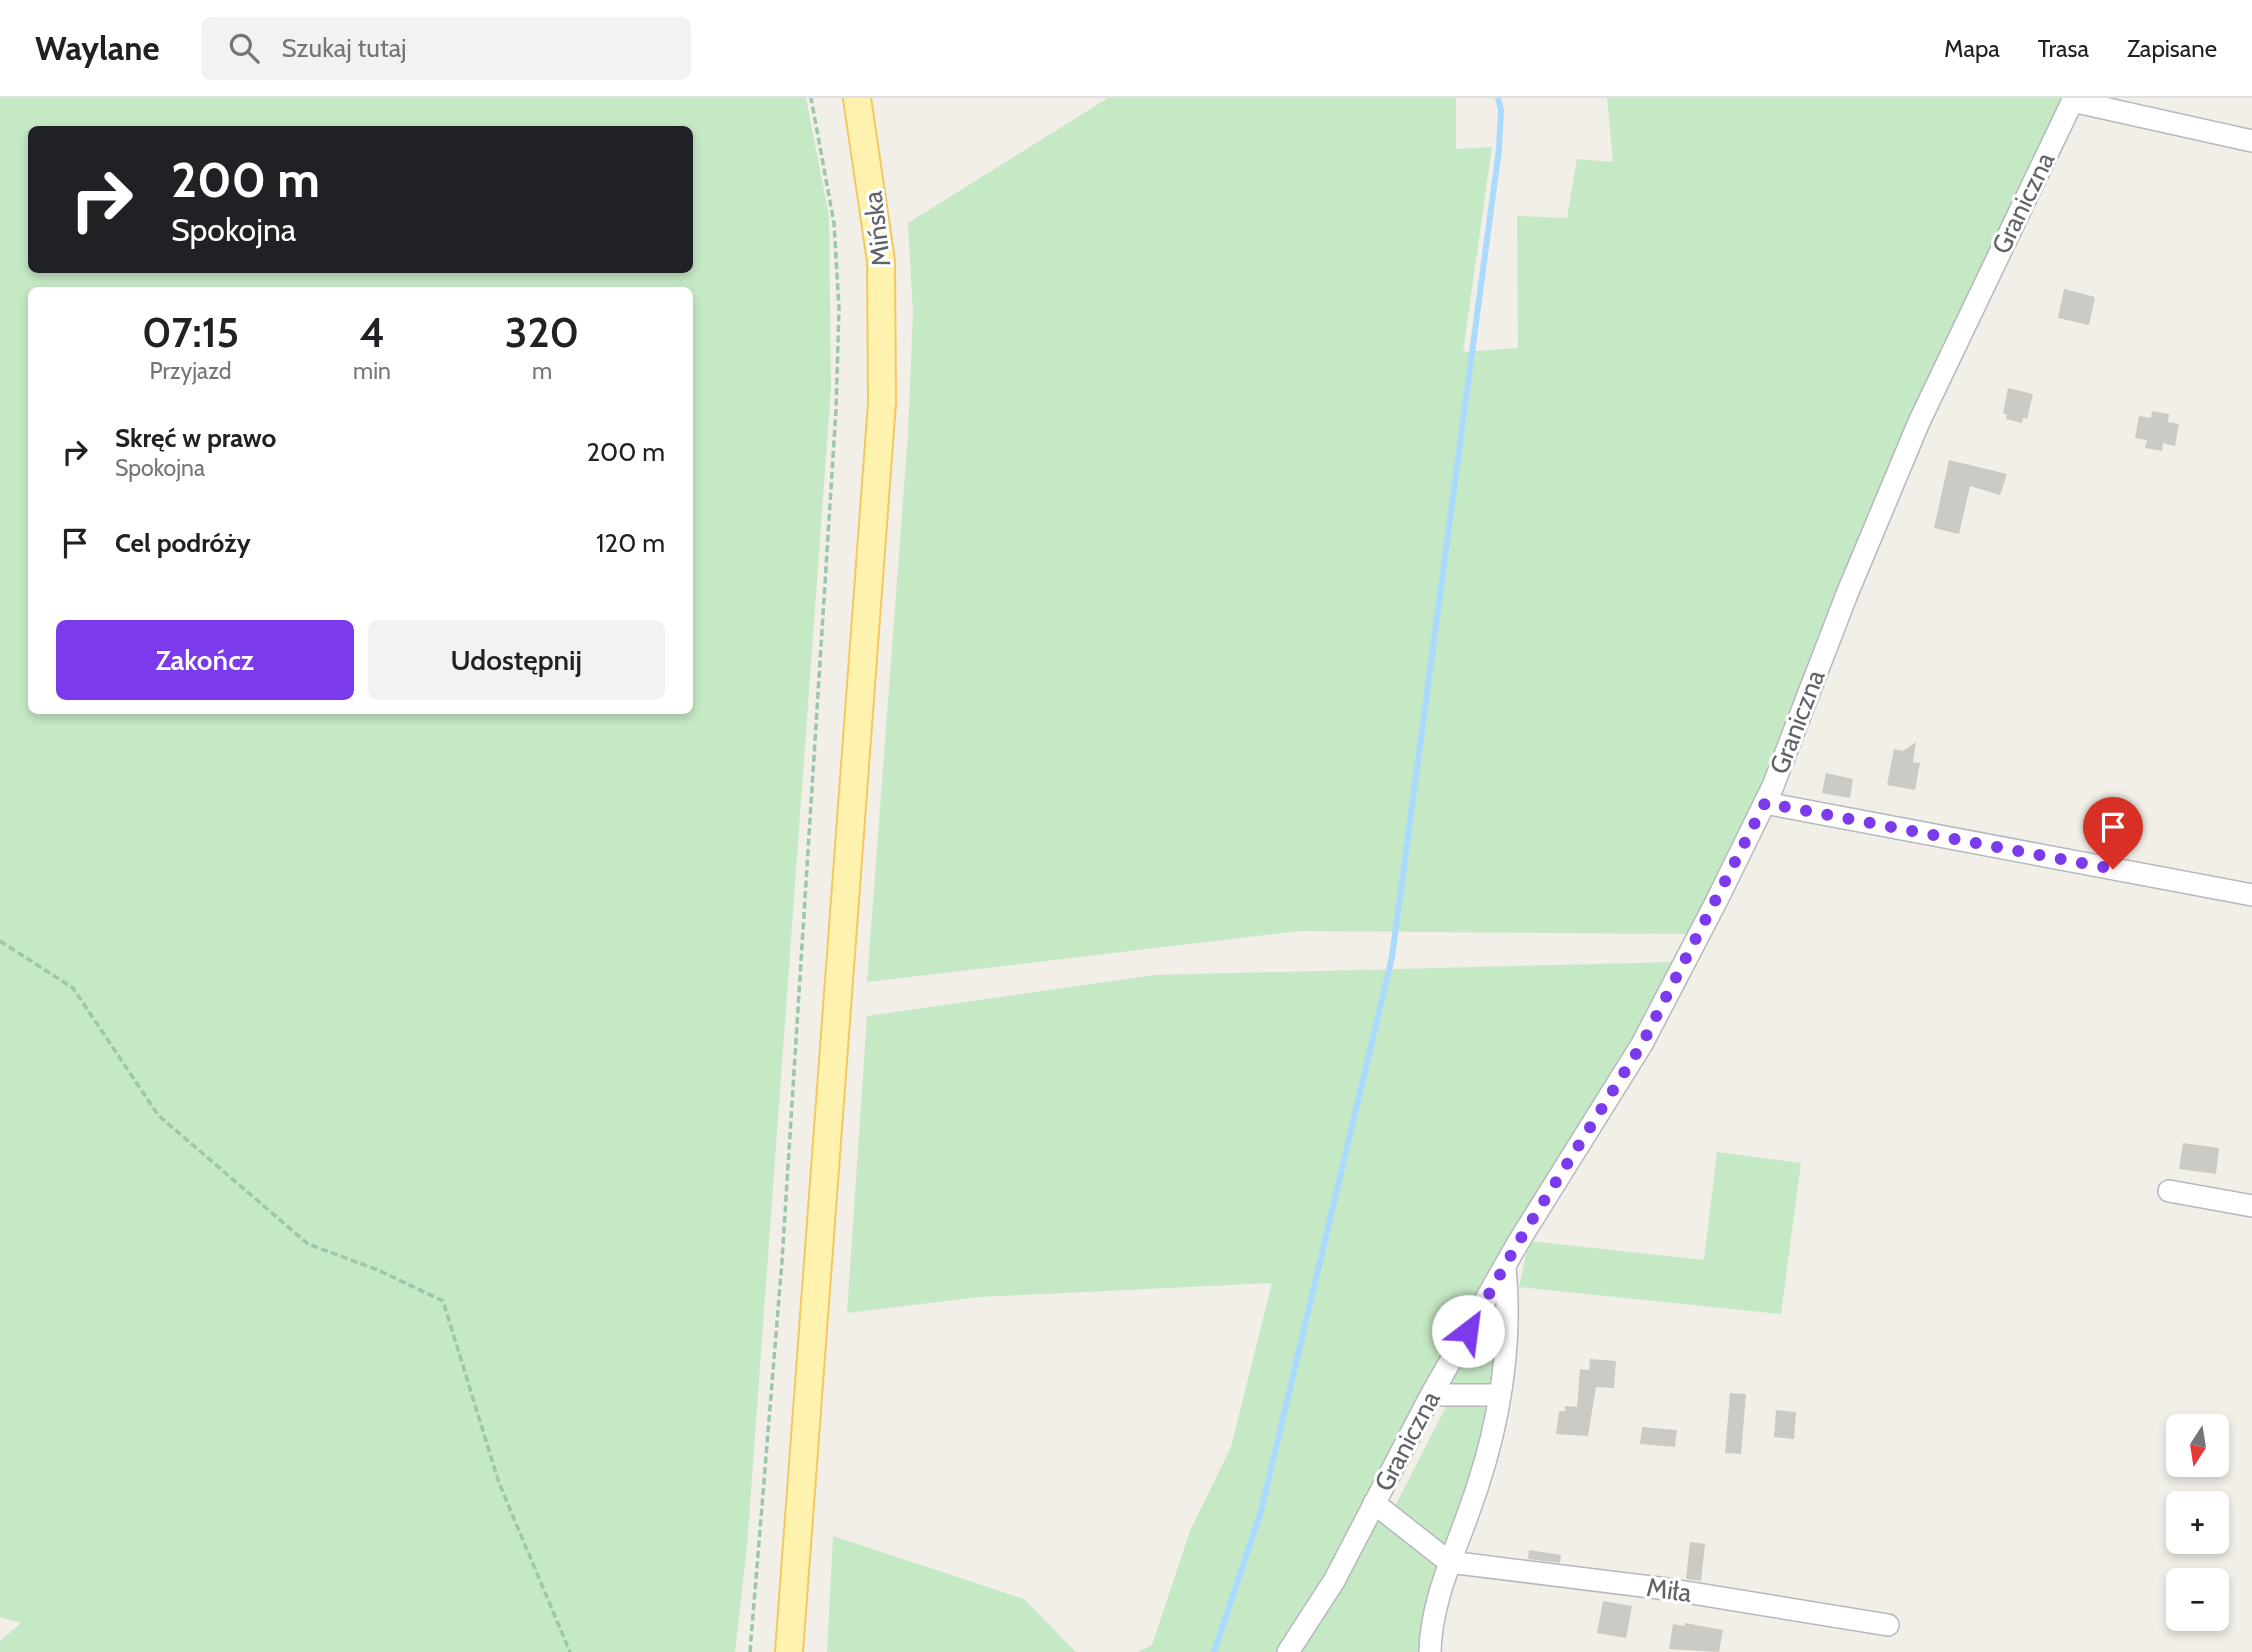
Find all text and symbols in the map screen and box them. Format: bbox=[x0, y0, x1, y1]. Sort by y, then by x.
search box bbox=[201, 17, 691, 80]
text: Waylane bbox=[35, 28, 159, 68]
icon: search bbox=[225, 29, 263, 67]
text: Szukaj tutaj bbox=[281, 32, 407, 64]
text: Mapa bbox=[1944, 34, 2000, 63]
text: Trasa bbox=[2038, 34, 2089, 63]
text: Zapisane bbox=[2127, 34, 2217, 63]
street label: Graniczna bbox=[1985, 147, 2061, 259]
text: 200 m bbox=[171, 150, 320, 209]
icon: right bbox=[56, 154, 147, 245]
street label: Mińska bbox=[856, 189, 897, 269]
text: Spokojna bbox=[171, 210, 296, 249]
text: 07:15 bbox=[142, 306, 239, 358]
text: 4 bbox=[359, 306, 385, 358]
text: 320 bbox=[505, 306, 579, 358]
text: Przyjazd bbox=[150, 357, 231, 385]
text: min bbox=[353, 357, 391, 385]
text: m bbox=[532, 357, 552, 385]
text: Skręć w prawo bbox=[115, 422, 276, 454]
icon: right bbox=[56, 433, 94, 471]
text: 200 m bbox=[586, 436, 665, 468]
text: Spokojna bbox=[115, 454, 205, 482]
icon: arrive bbox=[56, 524, 94, 562]
text: Cel podróży bbox=[115, 527, 251, 559]
text: 120 m bbox=[596, 527, 665, 559]
button: Zakończ bbox=[56, 620, 354, 700]
button: Udostępnij bbox=[368, 620, 665, 700]
street label: Graniczna bbox=[1763, 665, 1832, 779]
pin bbox=[2083, 797, 2143, 869]
icon: arrive bbox=[2094, 808, 2132, 846]
position arrow bbox=[1431, 1294, 1505, 1368]
street label: Graniczna bbox=[1367, 1385, 1447, 1497]
north arrow bbox=[2166, 1414, 2230, 1477]
map controls bbox=[2166, 1414, 2229, 1631]
button: + bbox=[2166, 1491, 2229, 1554]
button: − bbox=[2166, 1568, 2229, 1631]
street label: Miła bbox=[1644, 1571, 1694, 1609]

